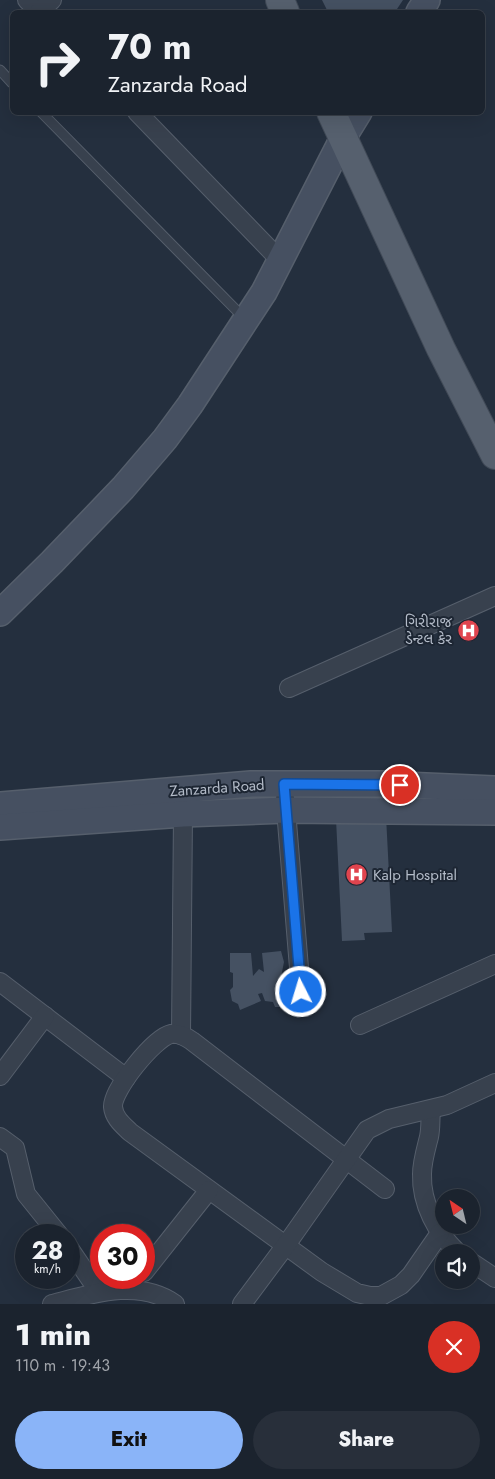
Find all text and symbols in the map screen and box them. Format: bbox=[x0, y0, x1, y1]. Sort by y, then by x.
text: 70 m bbox=[108, 22, 191, 72]
icon: right bbox=[25, 30, 90, 95]
text: Zanzarda Road bbox=[108, 68, 248, 100]
place label: ગિરીરાજ ડેન્ટલ કેર bbox=[405, 611, 453, 650]
hospital icon: ગિરીરાજ ડેન્ટલ કેર bbox=[456, 619, 480, 643]
pin bbox=[379, 764, 421, 806]
icon: arrive bbox=[386, 771, 414, 799]
street label: Zanzarda Road bbox=[169, 774, 265, 802]
hospital icon: Kalp Hospital bbox=[345, 863, 369, 887]
place label: Kalp Hospital bbox=[373, 864, 457, 886]
position arrow bbox=[274, 965, 326, 1017]
north arrow bbox=[435, 1189, 480, 1234]
map controls bbox=[435, 1189, 480, 1289]
speed limit sign: 30 bbox=[90, 1224, 155, 1289]
text: 28 bbox=[31, 1232, 64, 1268]
button: sound bbox=[435, 1244, 480, 1289]
text: km/h bbox=[34, 1260, 61, 1278]
text: 1 min bbox=[15, 1313, 91, 1356]
button: close bbox=[428, 1321, 480, 1373]
text: 110 m · 19:43 bbox=[15, 1354, 110, 1377]
button: Exit bbox=[15, 1411, 243, 1469]
button: Share bbox=[253, 1411, 480, 1469]

